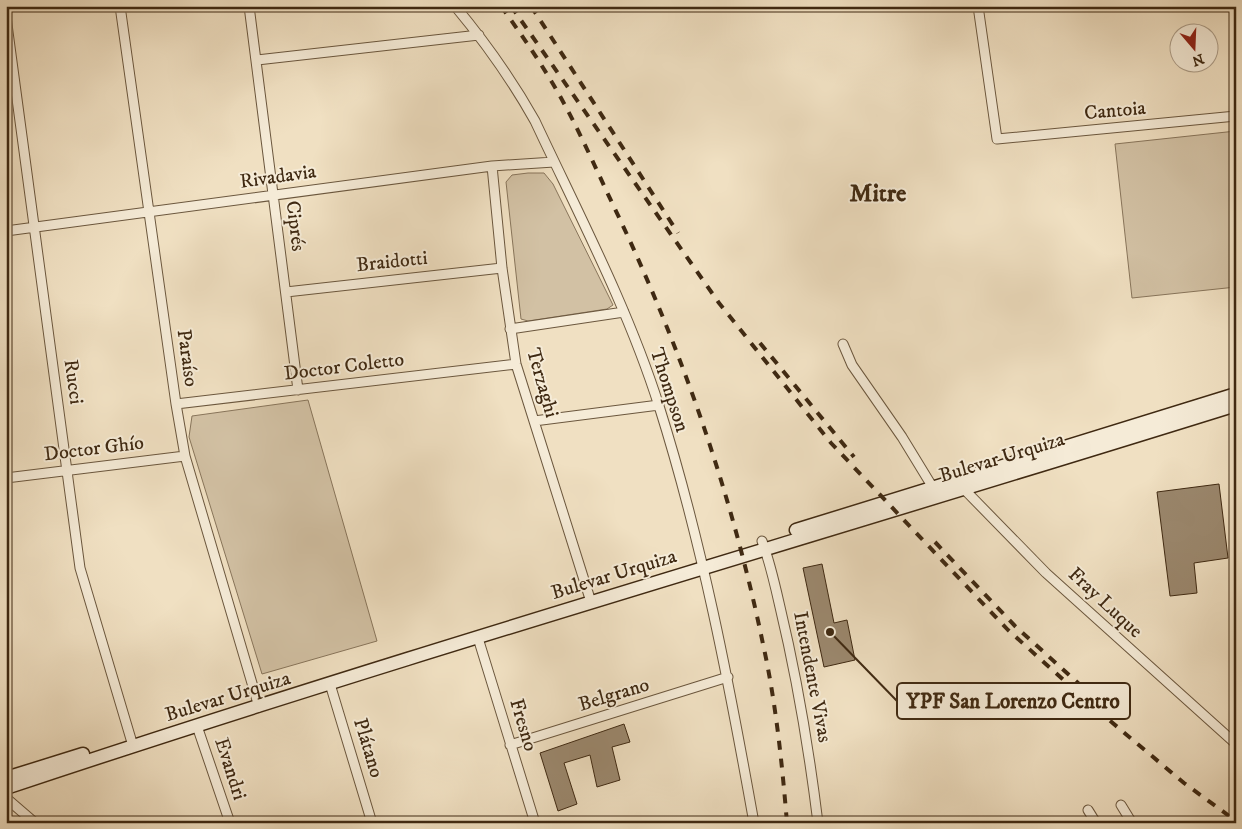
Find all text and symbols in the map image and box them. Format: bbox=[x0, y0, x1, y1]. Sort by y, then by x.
north arrow bbox=[1170, 22, 1220, 72]
text: N bbox=[1189, 49, 1206, 70]
street label: Cantoia bbox=[1083, 96, 1147, 126]
street label: Rivadavia bbox=[238, 159, 318, 195]
district label: Mitre bbox=[850, 178, 907, 209]
street label: Ciprés bbox=[280, 199, 311, 253]
street label: Braidotti bbox=[355, 246, 429, 278]
street label: Paraíso bbox=[171, 328, 203, 388]
street label: Terzaghi bbox=[520, 345, 564, 421]
street label: Thompson bbox=[644, 345, 695, 436]
street label: Doctor Coletto bbox=[283, 347, 405, 387]
street label: Rucci bbox=[57, 358, 89, 406]
street label: Bulevar Urquiza bbox=[936, 427, 1068, 489]
street label: Doctor Ghío bbox=[43, 430, 145, 468]
street label: Bulevar Urquiza bbox=[548, 544, 680, 606]
street label: Fray Luque bbox=[1063, 562, 1147, 644]
street label: Intendente Vivas bbox=[787, 609, 837, 745]
street label: Bulevar Urquiza bbox=[162, 666, 294, 728]
street label: Belgrano bbox=[576, 672, 652, 718]
callout: YPF San Lorenzo Centro bbox=[897, 683, 1130, 719]
text: YPF San Lorenzo Centro bbox=[905, 689, 1120, 715]
street label: Fresno bbox=[503, 696, 543, 754]
street label: Plátano bbox=[347, 715, 389, 781]
street label: Evandri bbox=[208, 735, 252, 803]

